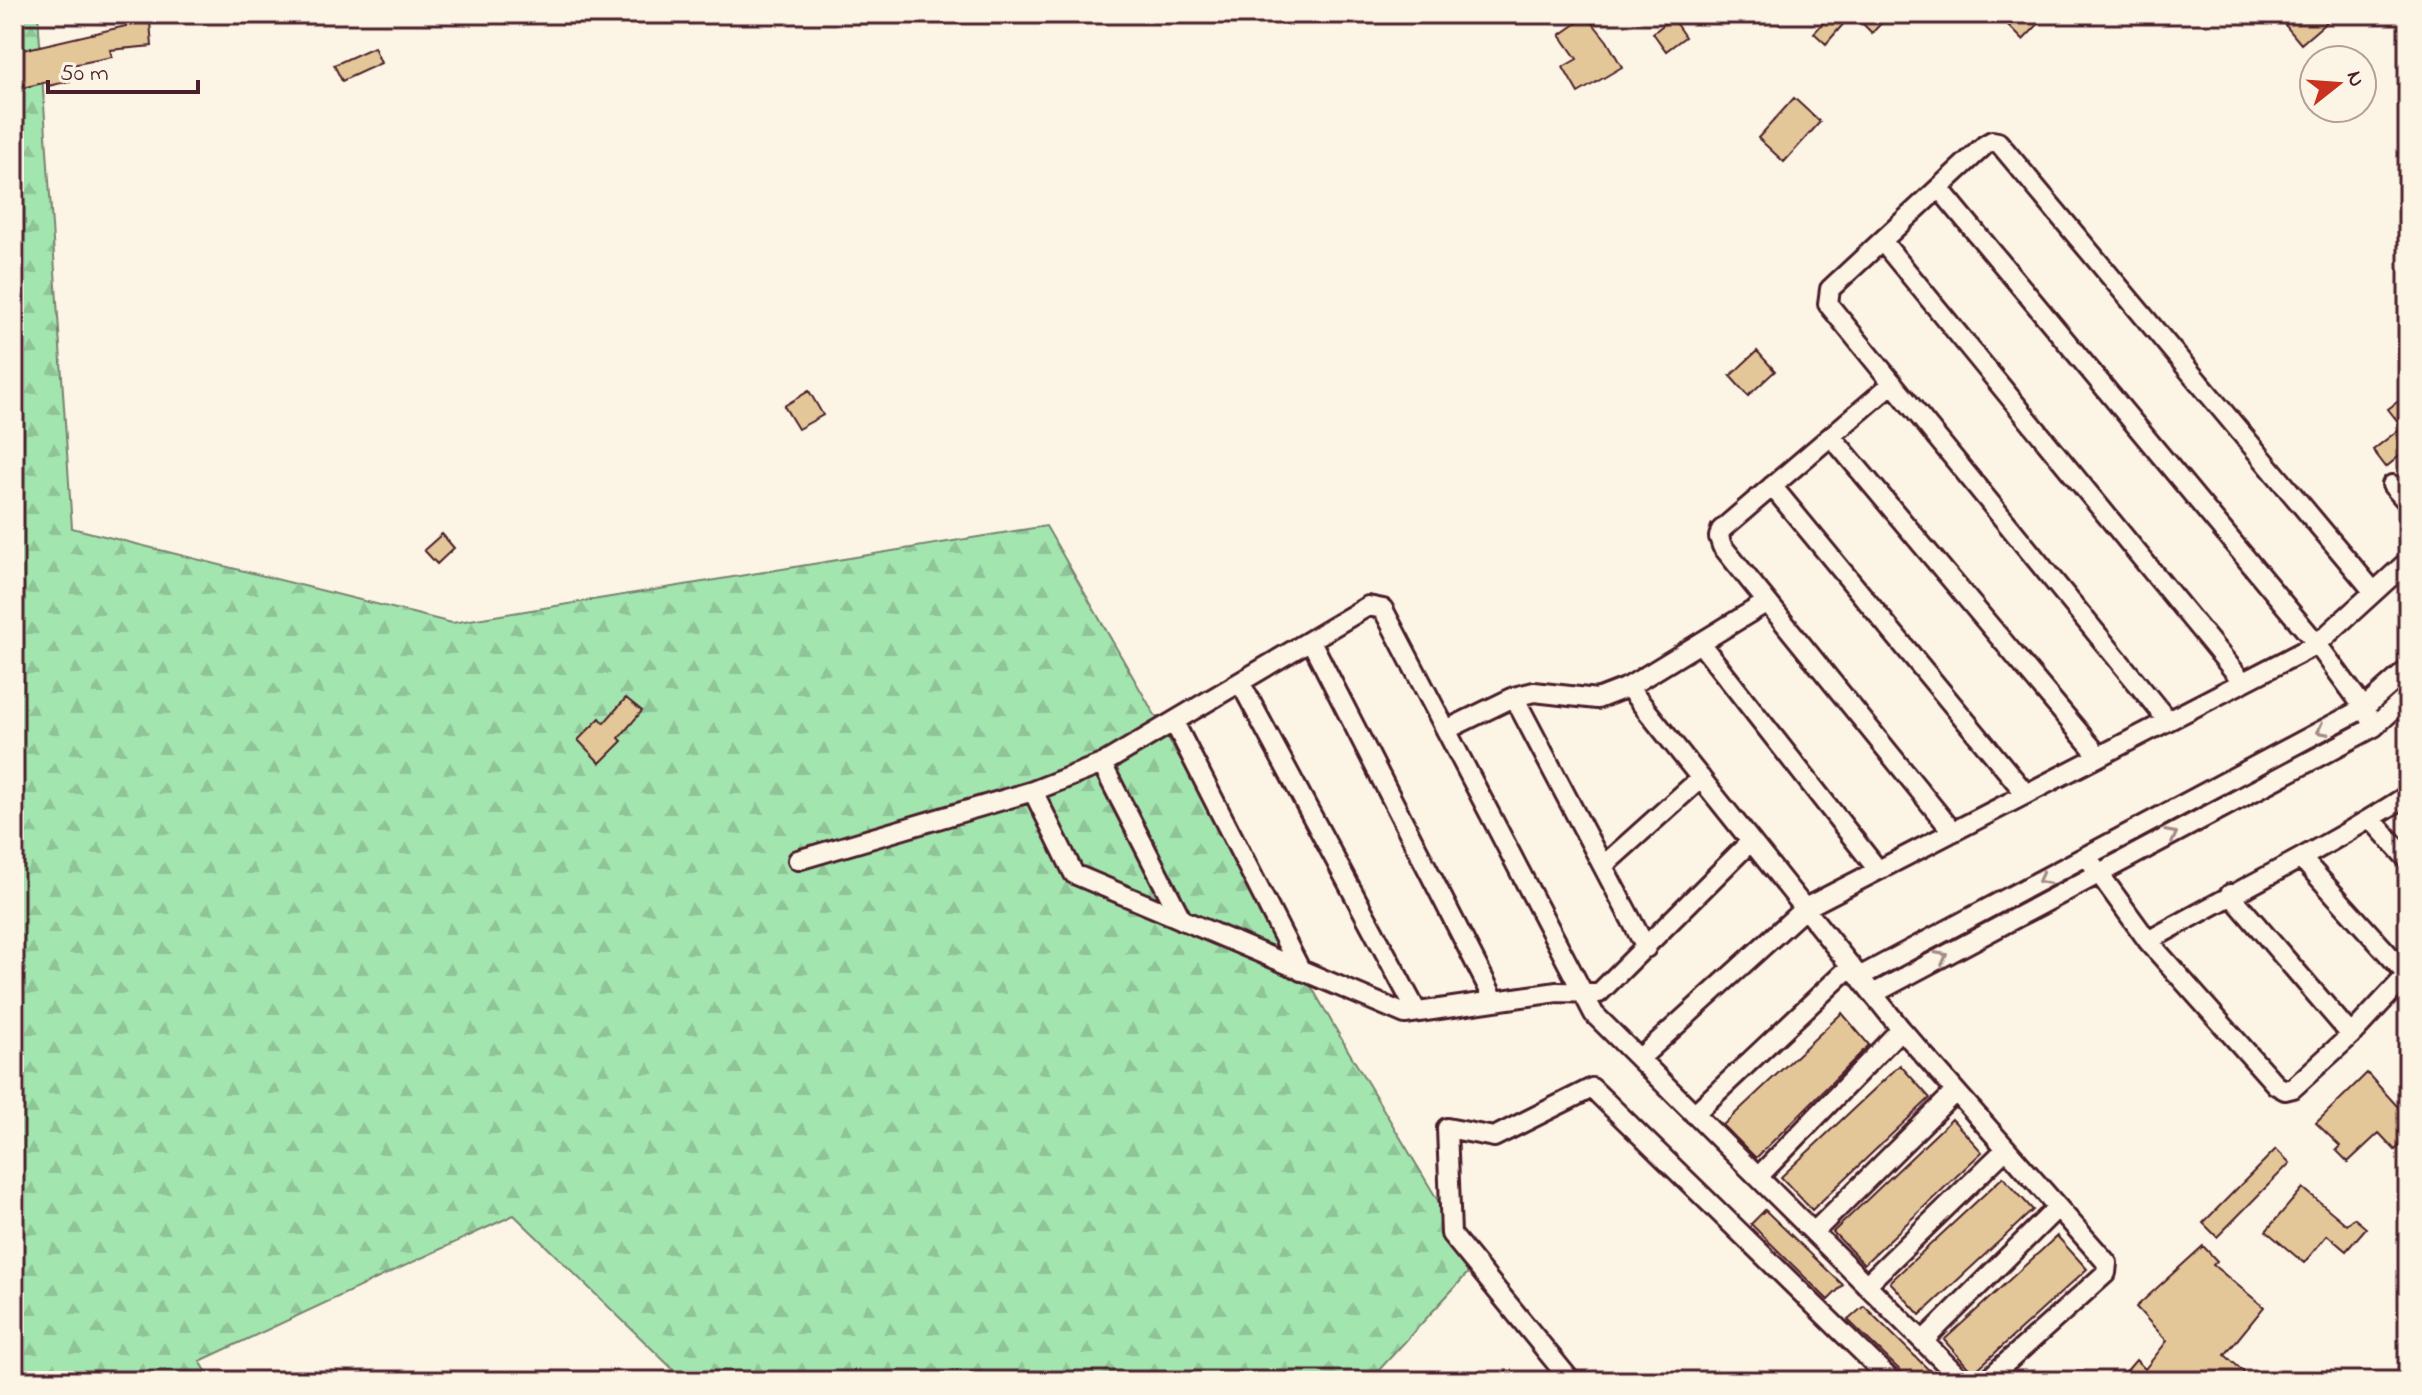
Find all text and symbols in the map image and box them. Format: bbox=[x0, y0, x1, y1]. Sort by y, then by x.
scale bar bbox=[48, 44, 198, 94]
north arrow bbox=[2298, 44, 2378, 124]
text: 50 m bbox=[60, 57, 109, 92]
text: N bbox=[2337, 67, 2372, 91]
one-way arrow bbox=[2316, 721, 2331, 736]
one-way arrow bbox=[2163, 829, 2177, 845]
one-way arrow bbox=[2037, 869, 2052, 884]
one-way arrow bbox=[1934, 952, 1948, 967]

